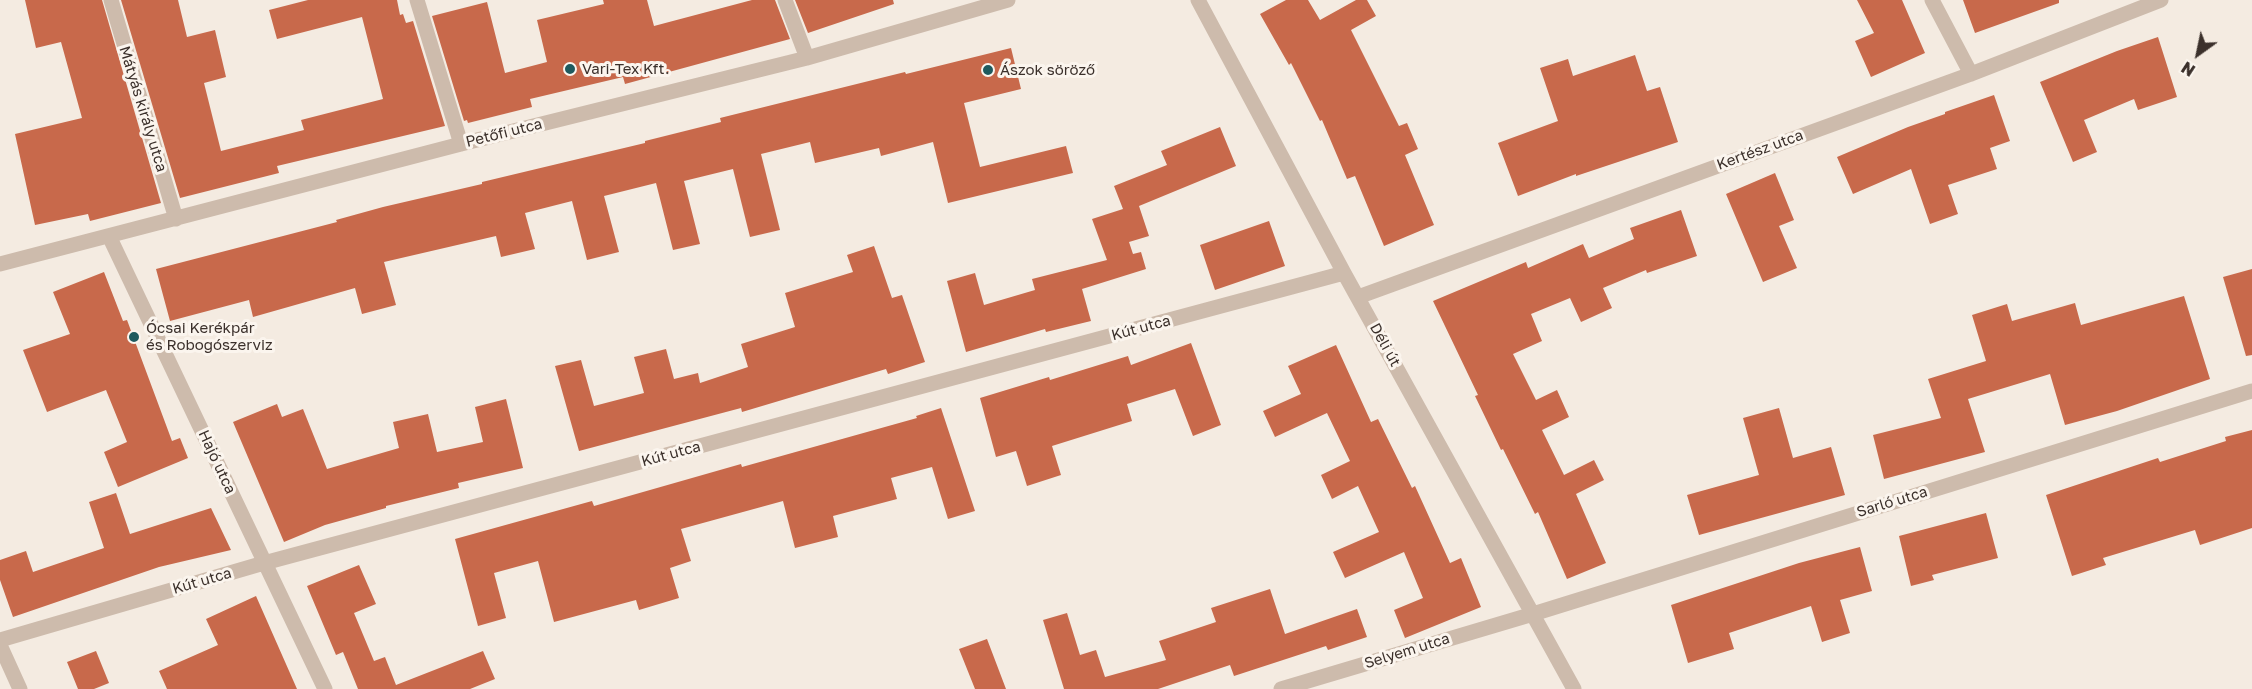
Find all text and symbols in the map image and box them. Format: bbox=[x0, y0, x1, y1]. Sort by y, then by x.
north arrow bbox=[2168, 24, 2228, 84]
street label: Mátyás király utca bbox=[115, 44, 171, 174]
text: N bbox=[2178, 57, 2199, 81]
place label: Vari-Tex Kft. bbox=[582, 60, 669, 78]
place label: Ászok söröző bbox=[1000, 61, 1095, 79]
marker: Vari-Tex Kft. bbox=[563, 62, 577, 76]
marker: Ászok söröző bbox=[981, 63, 995, 77]
street label: Petőfi utca bbox=[464, 115, 544, 151]
street label: Kertész utca bbox=[1714, 126, 1806, 174]
street label: Kút utca bbox=[1109, 311, 1173, 345]
place label: Ócsai Kerékpár és Robogószerviz bbox=[146, 319, 273, 354]
street label: Déli út bbox=[1366, 320, 1404, 370]
marker: Ócsai Kerékpár és Robogószerviz bbox=[127, 330, 141, 344]
street label: Hajó utca bbox=[194, 427, 240, 497]
street label: Kút utca bbox=[639, 437, 703, 471]
street label: Sarló utca bbox=[1854, 483, 1930, 521]
street label: Kút utca bbox=[170, 564, 234, 598]
street label: Selyem utca bbox=[1362, 629, 1452, 673]

